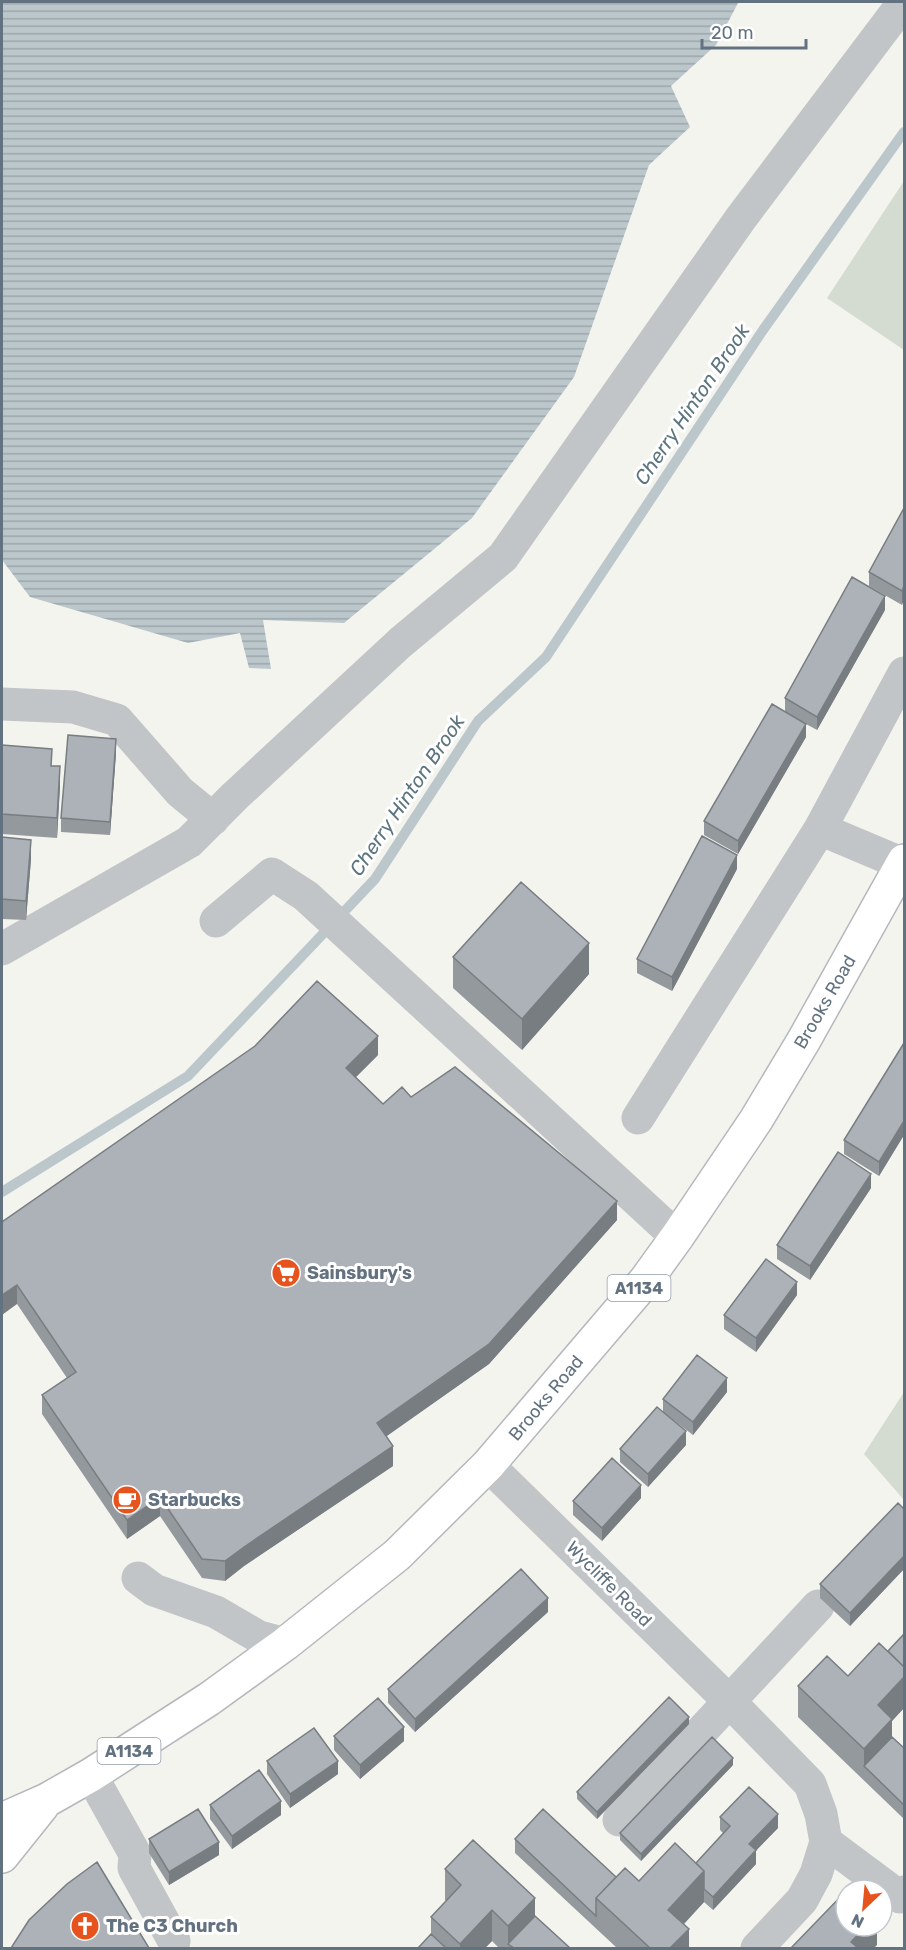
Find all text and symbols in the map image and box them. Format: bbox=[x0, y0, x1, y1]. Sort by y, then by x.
scale bar bbox=[702, 12, 806, 50]
text: 20 m bbox=[711, 22, 753, 44]
water label: Cherry Hinton Brook bbox=[629, 318, 755, 489]
water label: Cherry Hinton Brook bbox=[344, 709, 470, 880]
street label: Brooks Road bbox=[789, 951, 861, 1053]
supermarket icon: Sainsbury's bbox=[270, 1257, 302, 1289]
place label: Sainsbury's bbox=[307, 1262, 412, 1284]
road number: A1134 bbox=[608, 1275, 670, 1301]
street label: Brooks Road bbox=[504, 1351, 588, 1445]
cafe icon: Starbucks bbox=[111, 1484, 143, 1516]
place label: Starbucks bbox=[148, 1489, 241, 1511]
street label: Wycliffe Road bbox=[562, 1537, 656, 1631]
road number: A1134 bbox=[98, 1738, 160, 1764]
north arrow bbox=[834, 1878, 894, 1938]
church icon: The C3 Church bbox=[69, 1910, 101, 1942]
text: N bbox=[848, 1910, 867, 1932]
place label: The C3 Church bbox=[106, 1915, 238, 1937]

